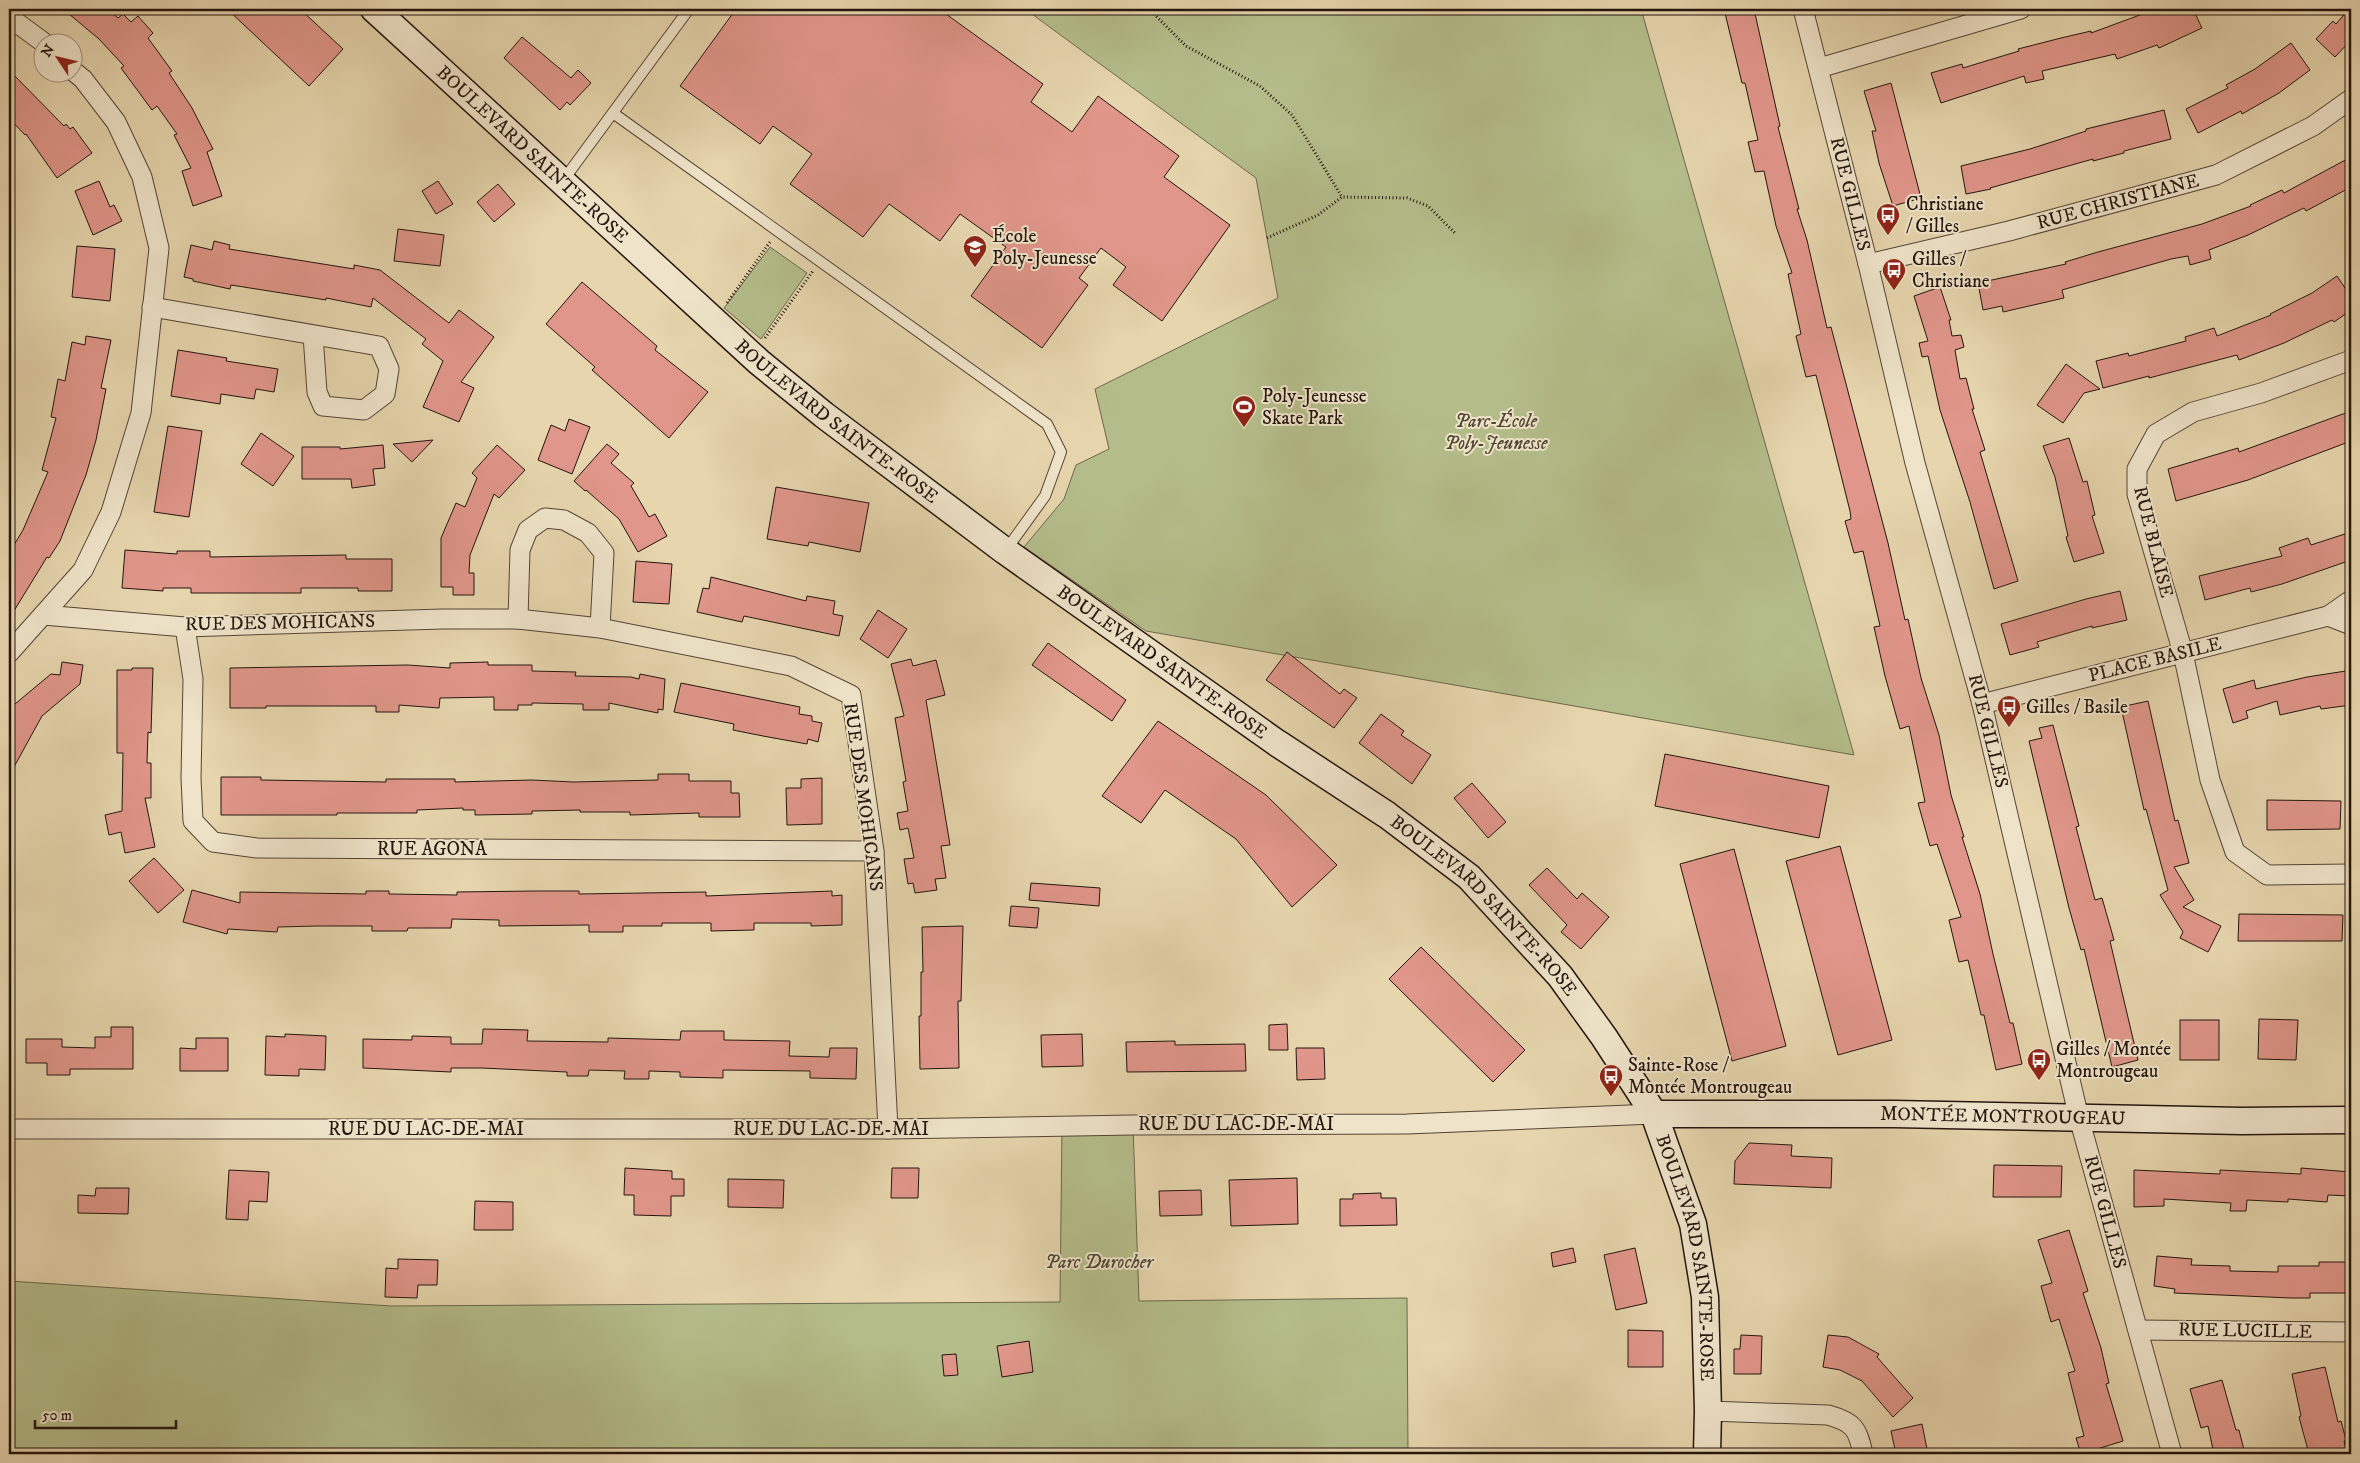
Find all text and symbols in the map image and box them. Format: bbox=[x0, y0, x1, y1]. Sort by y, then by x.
north arrow bbox=[32, 32, 82, 82]
text: N bbox=[37, 41, 59, 61]
street label: BOULEVARD SAINTE-ROSE bbox=[432, 61, 633, 248]
street label: RUE GILLES bbox=[1825, 135, 1875, 253]
street label: RUE CHRISTIANE bbox=[2034, 169, 2202, 235]
place label: Christiane / Gilles bbox=[1906, 193, 1984, 238]
bus stop icon: Christiane / Gilles bbox=[1875, 202, 1901, 236]
place label: École Poly-Jeunesse bbox=[992, 224, 1097, 270]
school or university icon: École Poly-Jeunesse bbox=[962, 234, 988, 268]
place label: Gilles / Christiane bbox=[1912, 248, 1990, 293]
bus stop icon: Gilles / Christiane bbox=[1881, 257, 1907, 291]
street label: BOULEVARD SAINTE-ROSE bbox=[730, 334, 943, 508]
place label: Poly-Jeunesse Skate Park bbox=[1262, 385, 1367, 430]
sports icon: Poly-Jeunesse Skate Park bbox=[1231, 394, 1257, 428]
park label: Parc-École Poly-Jeunesse bbox=[1445, 409, 1548, 455]
street label: RUE BLAISE bbox=[2128, 484, 2178, 600]
street label: BOULEVARD SAINTE-ROSE bbox=[1053, 580, 1272, 744]
street label: RUE DES MOHICANS bbox=[185, 610, 375, 636]
street label: PLACE BASILE bbox=[2086, 632, 2224, 688]
street label: RUE GILLES bbox=[1963, 672, 2013, 790]
bus stop icon: Gilles / Basile bbox=[1996, 694, 2022, 728]
place label: Gilles / Basile bbox=[2026, 696, 2128, 719]
street label: RUE DES MOHICANS bbox=[838, 701, 888, 893]
street label: BOULEVARD SAINTE-ROSE bbox=[1386, 810, 1582, 1000]
street label: RUE AGONA bbox=[377, 838, 488, 861]
place label: Gilles / Montée Montrougeau bbox=[2056, 1038, 2171, 1083]
bus stop icon: Gilles / Montée Montrougeau bbox=[2026, 1047, 2052, 1081]
place label: Sainte-Rose / Montée Montrougeau bbox=[1628, 1054, 1792, 1099]
bus stop icon: Sainte-Rose / Montée Montrougeau bbox=[1598, 1063, 1624, 1097]
street label: MONTÉE MONTROUGEAU bbox=[1880, 1102, 2126, 1130]
street label: RUE DU LAC-DE-MAI bbox=[1138, 1113, 1334, 1136]
street label: RUE DU LAC-DE-MAI bbox=[328, 1118, 524, 1141]
street label: RUE DU LAC-DE-MAI bbox=[733, 1118, 929, 1141]
street label: BOULEVARD SAINTE-ROSE bbox=[1651, 1132, 1719, 1381]
street label: RUE GILLES bbox=[2079, 1153, 2131, 1271]
park label: Parc Durocher bbox=[1045, 1251, 1155, 1274]
street label: RUE LUCILLE bbox=[2178, 1318, 2312, 1344]
scale bar bbox=[35, 1398, 176, 1430]
text: 50 m bbox=[42, 1406, 72, 1425]

